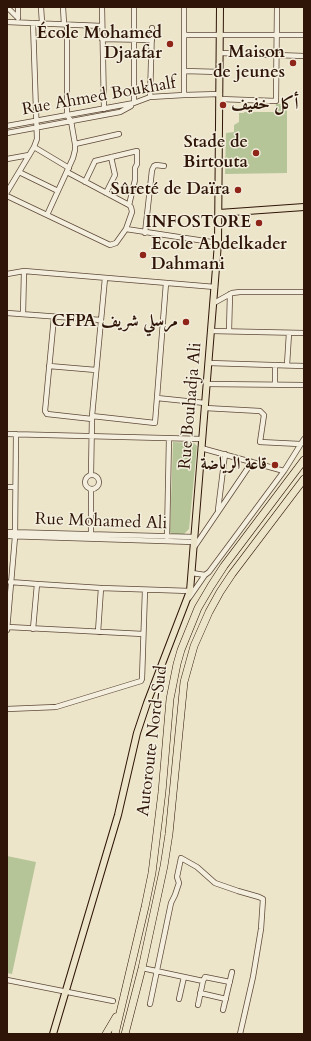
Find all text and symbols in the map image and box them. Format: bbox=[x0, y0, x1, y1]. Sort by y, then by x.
place label: École Mohamed Djaafar bbox=[37, 24, 162, 64]
marker: École Mohamed Djaafar bbox=[165, 39, 175, 49]
place label: Maison de jeunes bbox=[213, 43, 285, 83]
marker: Maison de jeunes bbox=[288, 58, 298, 68]
street label: Rue Ahmed Boukhalf bbox=[20, 73, 178, 121]
place label: أكل خفيف bbox=[231, 95, 299, 115]
marker: أكل خفيف bbox=[218, 100, 228, 110]
place label: Stade de Birtouta bbox=[183, 133, 248, 173]
marker: Stade de Birtouta bbox=[251, 148, 261, 158]
place label: Sûreté de Daïra bbox=[111, 180, 230, 200]
marker: Sûreté de Daïra bbox=[233, 185, 243, 195]
place label: INFOSTORE bbox=[145, 213, 251, 233]
marker: INFOSTORE bbox=[254, 218, 264, 228]
place label: Ecole Abdelkader Dahmani bbox=[151, 235, 287, 275]
marker: Ecole Abdelkader Dahmani bbox=[138, 250, 148, 260]
place label: CFPA مرسلي شريف bbox=[52, 312, 178, 332]
marker: CFPA مرسلي شريف bbox=[181, 317, 191, 327]
street label: Rue Bouhadja Ali bbox=[175, 342, 207, 470]
place label: قاعة الرياضة bbox=[201, 455, 267, 475]
marker: قاعة الرياضة bbox=[270, 460, 280, 470]
street label: Rue Mohamed Ali bbox=[35, 509, 167, 535]
street label: Autoroute Nord-Sud bbox=[134, 664, 172, 818]

